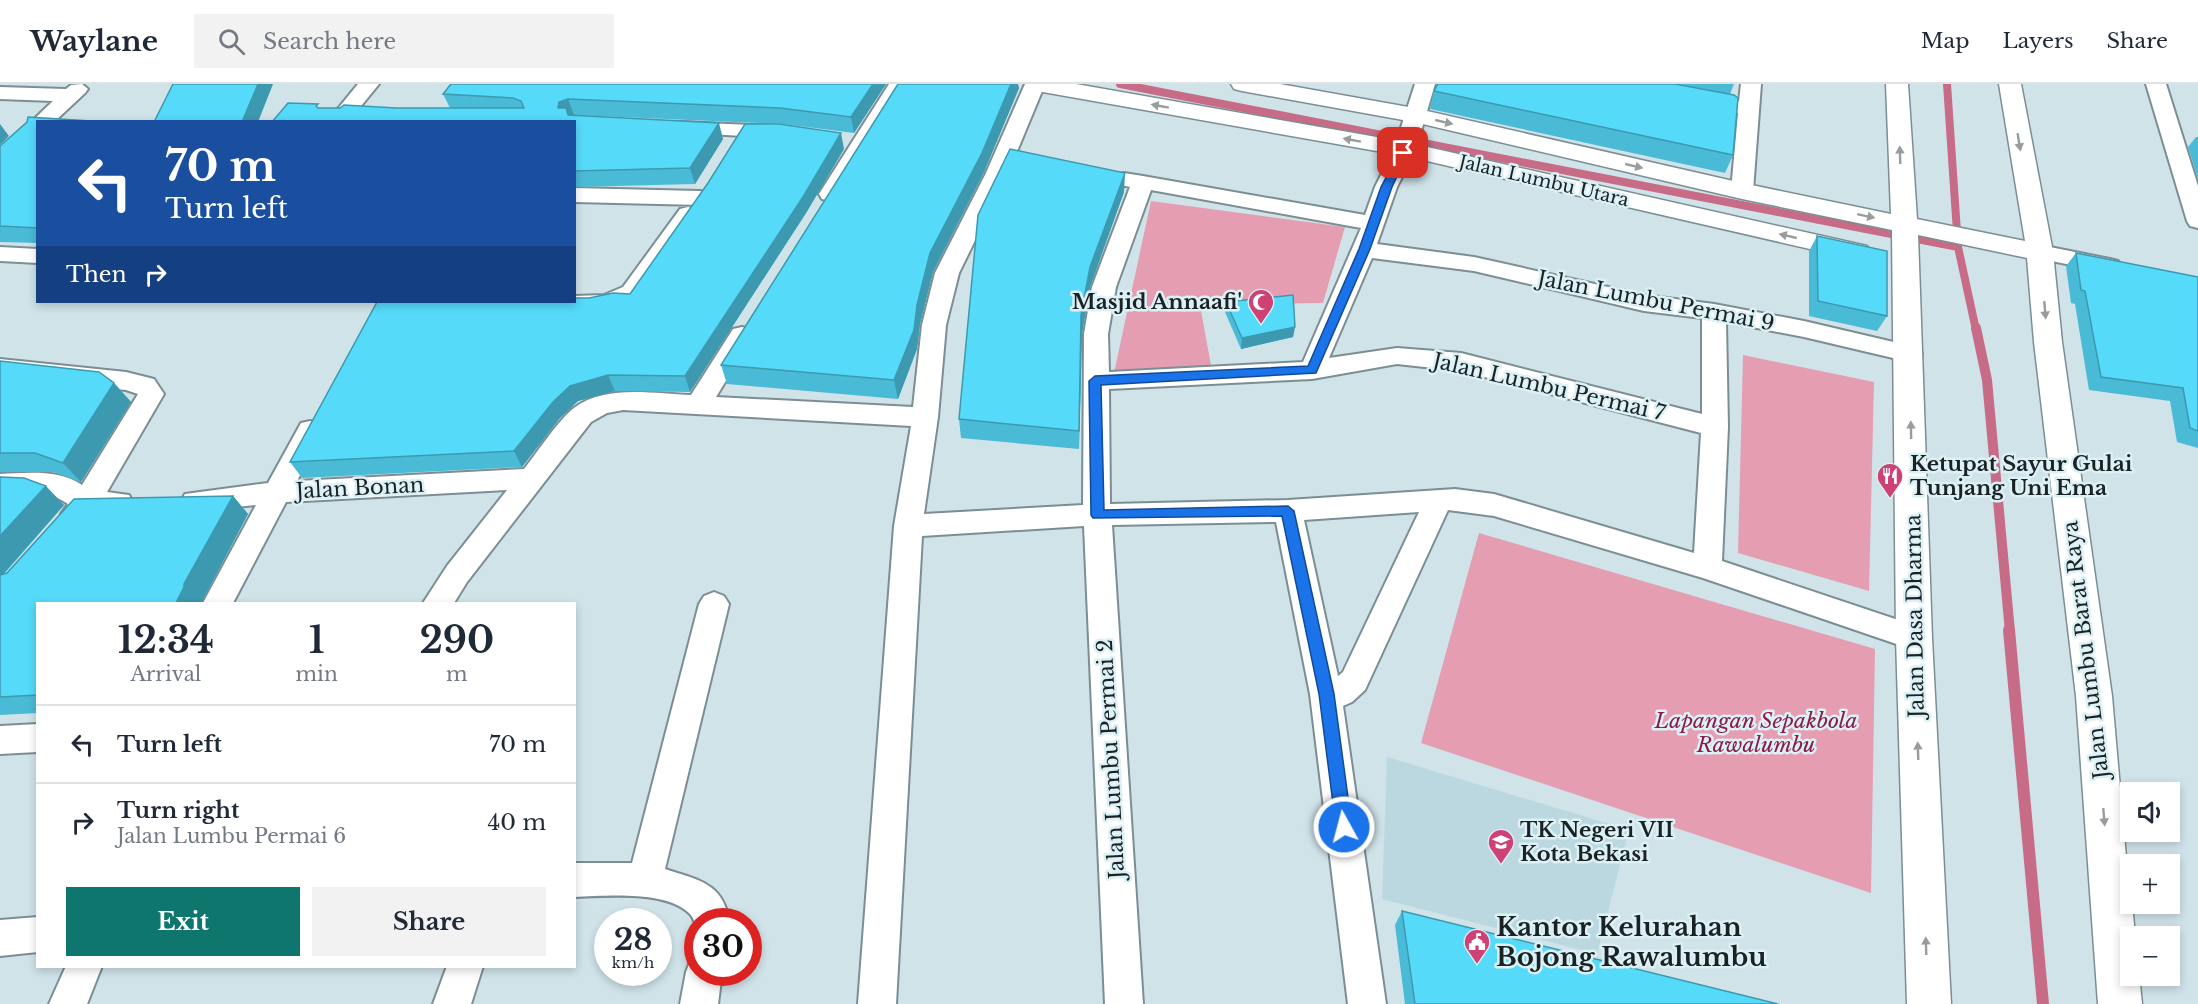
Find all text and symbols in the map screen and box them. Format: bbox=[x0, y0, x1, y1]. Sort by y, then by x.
search box bbox=[194, 14, 614, 68]
text: Waylane bbox=[30, 24, 158, 59]
icon: search bbox=[215, 25, 248, 58]
text: Search here bbox=[263, 28, 396, 55]
text: Map bbox=[1921, 28, 1970, 54]
text: Layers bbox=[2003, 28, 2074, 54]
text: Share bbox=[2107, 28, 2168, 54]
one-way arrow bbox=[1150, 101, 1169, 110]
one-way arrow bbox=[1435, 118, 1454, 127]
pin bbox=[1377, 127, 1428, 178]
one-way arrow bbox=[2015, 132, 2024, 151]
one-way arrow bbox=[1342, 135, 1361, 144]
icon: arrive bbox=[1386, 136, 1419, 169]
text: 70 m bbox=[165, 140, 276, 192]
icon: left bbox=[66, 144, 144, 222]
one-way arrow bbox=[1896, 146, 1905, 165]
street label: Jalan Lumbu Utara bbox=[1455, 150, 1631, 211]
one-way arrow bbox=[1625, 162, 1644, 171]
text: Turn left bbox=[165, 192, 288, 225]
one-way arrow bbox=[1857, 212, 1876, 221]
one-way arrow bbox=[1779, 231, 1798, 241]
icon: right bbox=[139, 258, 172, 291]
text: Then bbox=[66, 261, 127, 288]
street label: Jalan Lumbu Permai 9 bbox=[1532, 265, 1777, 337]
mosque icon: Masjid Annaafi' bbox=[1246, 287, 1276, 325]
place label: Masjid Annaafi' bbox=[1072, 289, 1242, 315]
one-way arrow bbox=[2040, 301, 2050, 320]
street label: Jalan Lumbu Permai 7 bbox=[1427, 347, 1668, 426]
one-way arrow bbox=[1906, 420, 1916, 439]
place label: Ketupat Sayur Gulai Tunjang Uni Ema bbox=[1910, 451, 2133, 501]
restaurant icon: Ketupat Sayur Gulai Tunjang Uni Ema bbox=[1875, 461, 1905, 499]
street label: Jalan Bonan bbox=[292, 472, 425, 505]
street label: Jalan Dasa Dharma bbox=[1900, 514, 1930, 721]
street label: Jalan Lumbu Barat Raya bbox=[2057, 519, 2115, 783]
text: 12:34 bbox=[118, 618, 214, 663]
text: 1 bbox=[309, 618, 324, 663]
text: 290 bbox=[419, 618, 494, 663]
street label: Jalan Lumbu Permai 2 bbox=[1092, 638, 1130, 883]
text: Arrival bbox=[130, 662, 201, 686]
text: min bbox=[296, 662, 338, 686]
text: m bbox=[446, 662, 468, 686]
park label: Lapangan Sepakbola Rawalumbu bbox=[1654, 708, 1857, 758]
icon: left bbox=[66, 728, 99, 761]
text: Turn left bbox=[117, 731, 222, 758]
text: 70 m bbox=[489, 731, 546, 758]
one-way arrow bbox=[1914, 741, 1923, 760]
map controls bbox=[2120, 782, 2180, 986]
button: sound bbox=[2120, 782, 2180, 842]
position arrow bbox=[1312, 795, 1376, 859]
text: Turn right bbox=[117, 797, 239, 824]
icon: right bbox=[66, 806, 99, 839]
one-way arrow bbox=[2099, 807, 2109, 826]
text: 40 m bbox=[488, 809, 546, 836]
place label: TK Negeri VII Kota Bekasi bbox=[1520, 817, 1674, 867]
text: Jalan Lumbu Permai 6 bbox=[117, 824, 346, 848]
school or university icon: TK Negeri VII Kota Bekasi bbox=[1486, 827, 1516, 865]
button: + bbox=[2120, 854, 2180, 914]
button: Exit bbox=[66, 887, 300, 956]
button: Share bbox=[312, 887, 546, 956]
speed limit sign: 30 bbox=[684, 908, 762, 986]
place label: Kantor Kelurahan Bojong Rawalumbu bbox=[1496, 911, 1767, 973]
text: 28 bbox=[614, 921, 652, 958]
button: − bbox=[2120, 926, 2180, 986]
public building icon: Kantor Kelurahan Bojong Rawalumbu bbox=[1462, 927, 1492, 965]
one-way arrow bbox=[1922, 936, 1931, 955]
text: km/h bbox=[612, 953, 654, 972]

